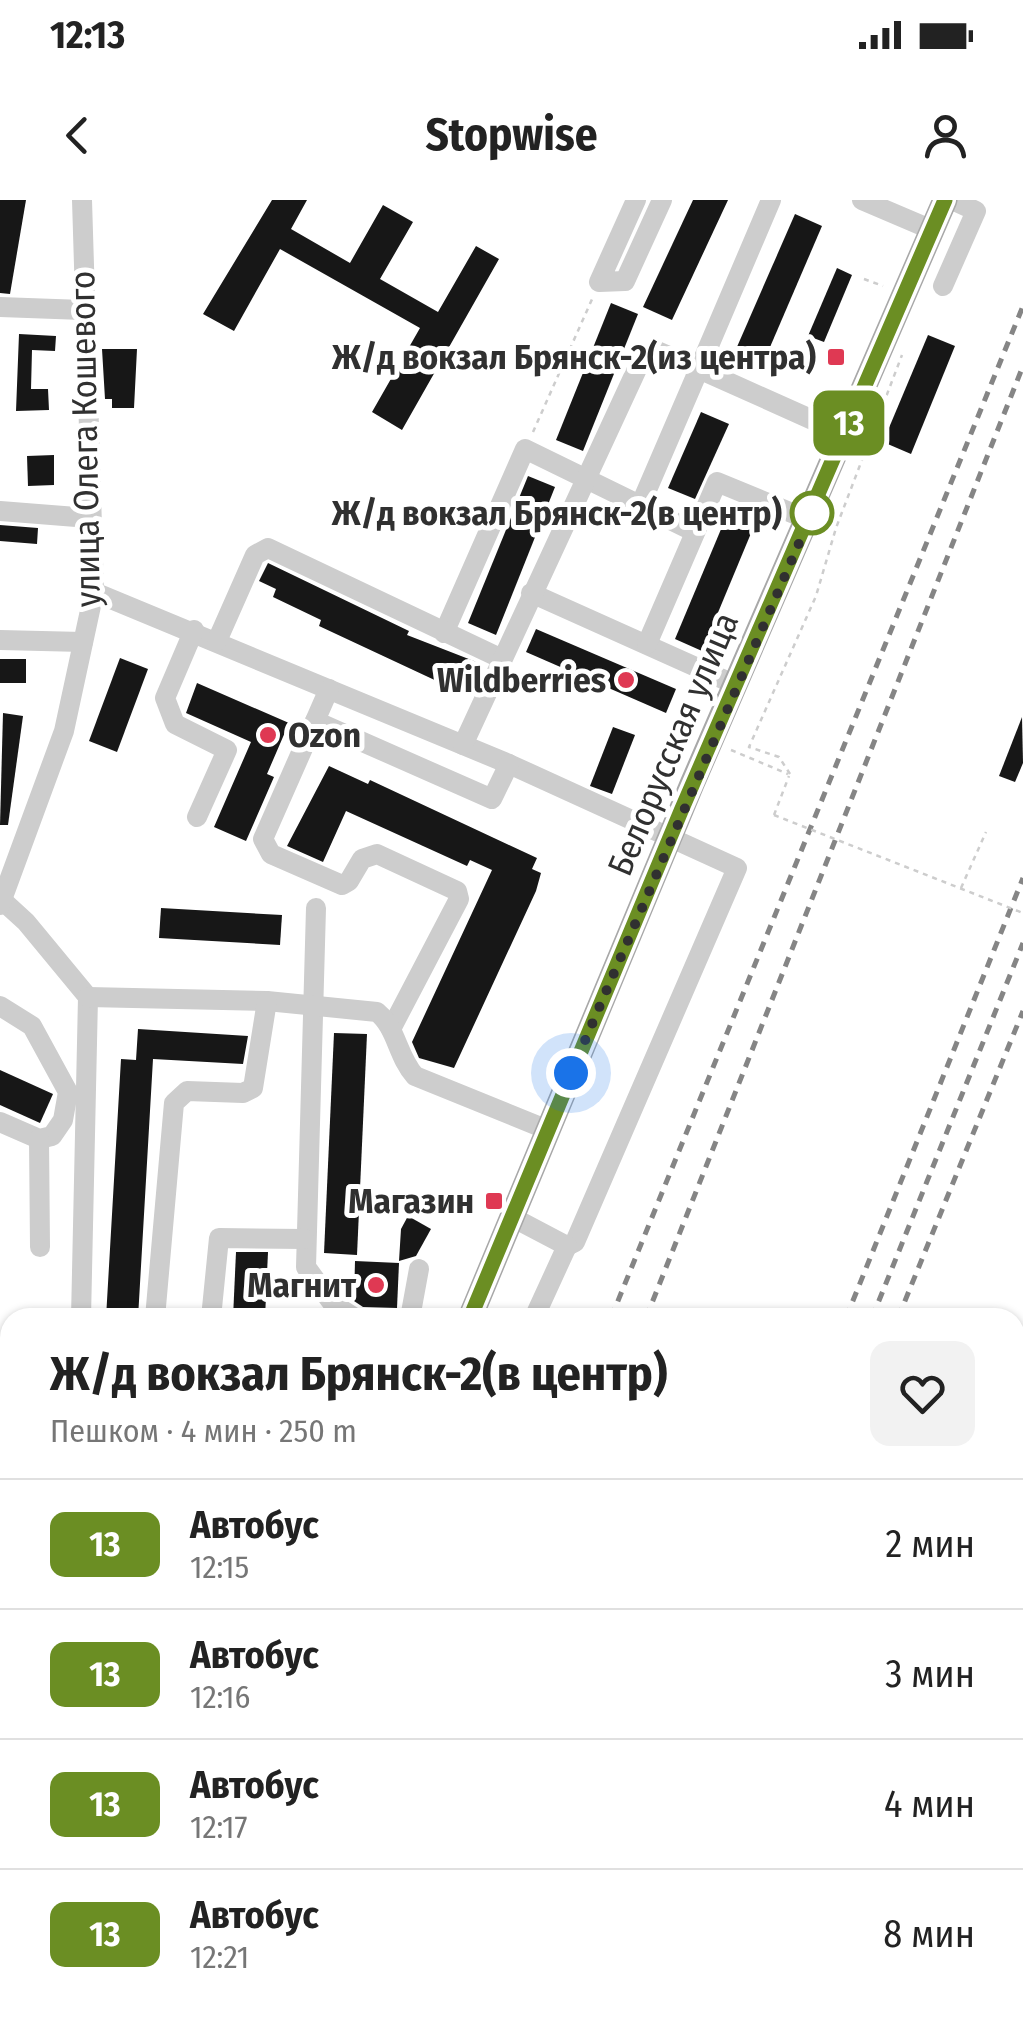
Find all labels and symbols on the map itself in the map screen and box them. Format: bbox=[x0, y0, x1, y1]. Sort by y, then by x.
street label: улица Олега Кошевого bbox=[61, 270, 109, 608]
place label: Ж/д вокзал Брянск-2(из центра) bbox=[331, 336, 816, 378]
marker: Ж/д вокзал Брянск-2(из центра) bbox=[825, 346, 847, 368]
line badge: 13 bbox=[804, 390, 894, 456]
place label: Ж/д вокзал Брянск-2(в центр) bbox=[331, 492, 782, 534]
marker: Ж/д вокзал Брянск-2(в центр) bbox=[791, 492, 833, 534]
street label: Белорусская улица bbox=[599, 606, 747, 882]
place label: Wildberries bbox=[437, 659, 606, 701]
marker: Wildberries bbox=[615, 669, 637, 691]
place label: Ozon bbox=[288, 714, 361, 756]
marker: Ozon bbox=[257, 724, 279, 746]
your location bbox=[546, 1048, 596, 1098]
place label: Магазин bbox=[348, 1180, 474, 1222]
marker: Магазин bbox=[483, 1190, 505, 1212]
place label: Магнит bbox=[247, 1264, 357, 1306]
marker: Магнит bbox=[365, 1274, 387, 1296]

